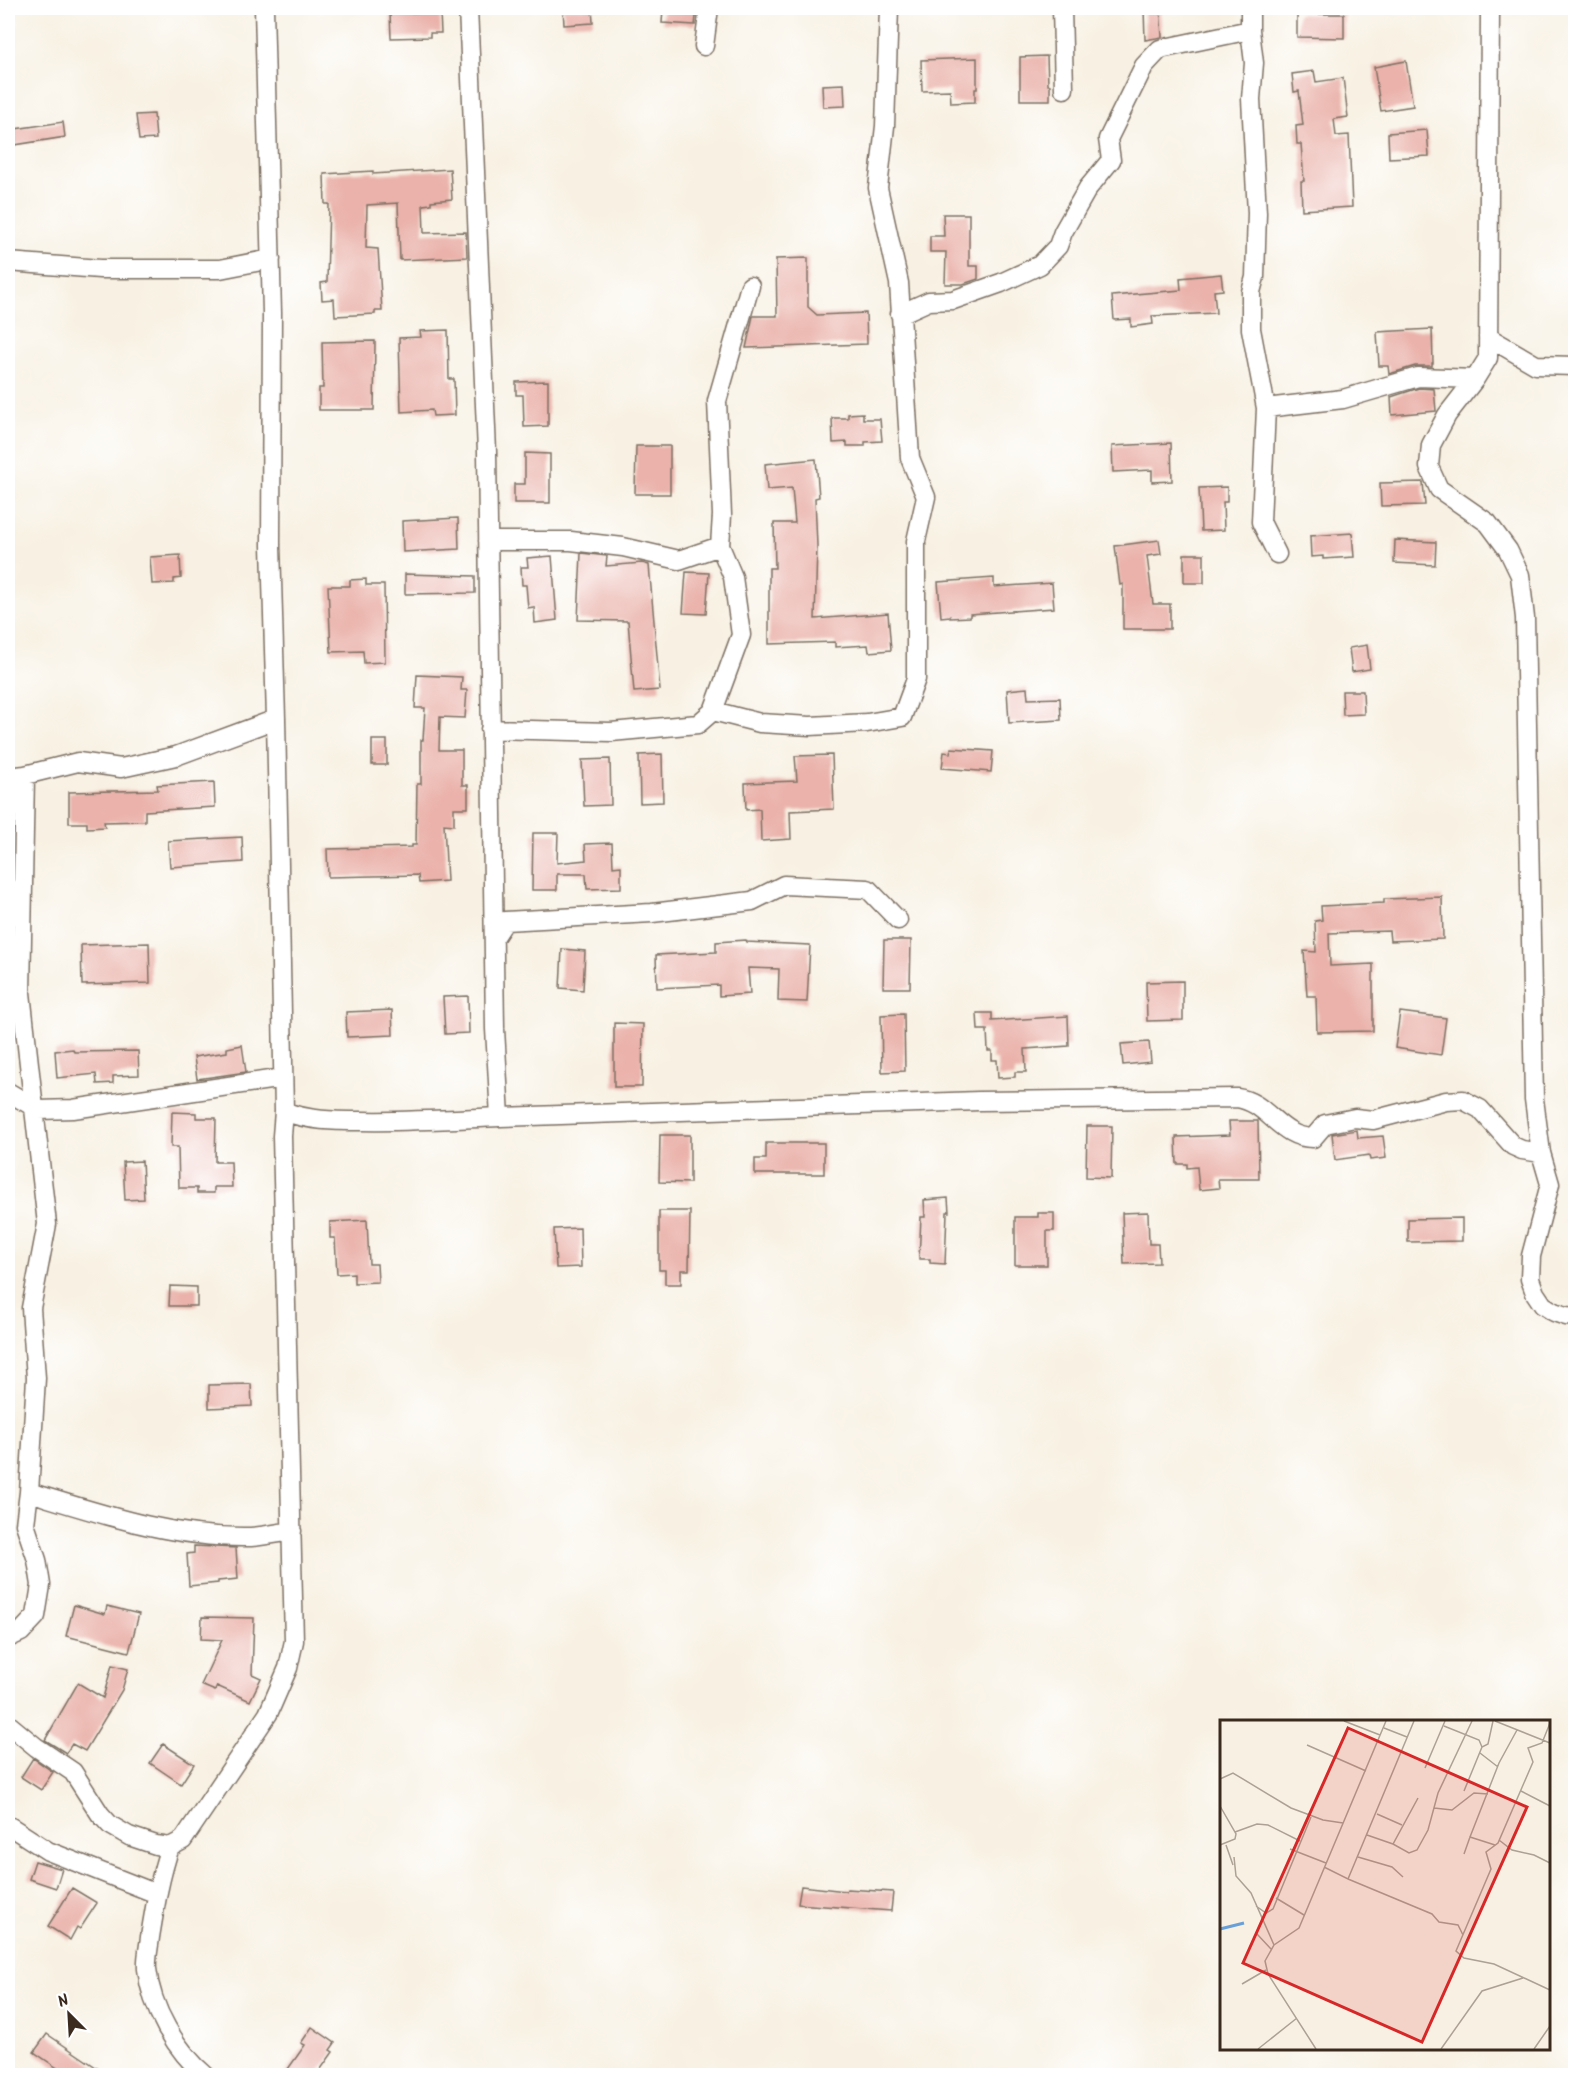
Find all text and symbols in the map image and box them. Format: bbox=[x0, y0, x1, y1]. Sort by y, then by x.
inset map bbox=[1220, 1720, 1550, 2050]
north arrow bbox=[39, 1984, 99, 2044]
text: N bbox=[54, 1988, 73, 2015]

